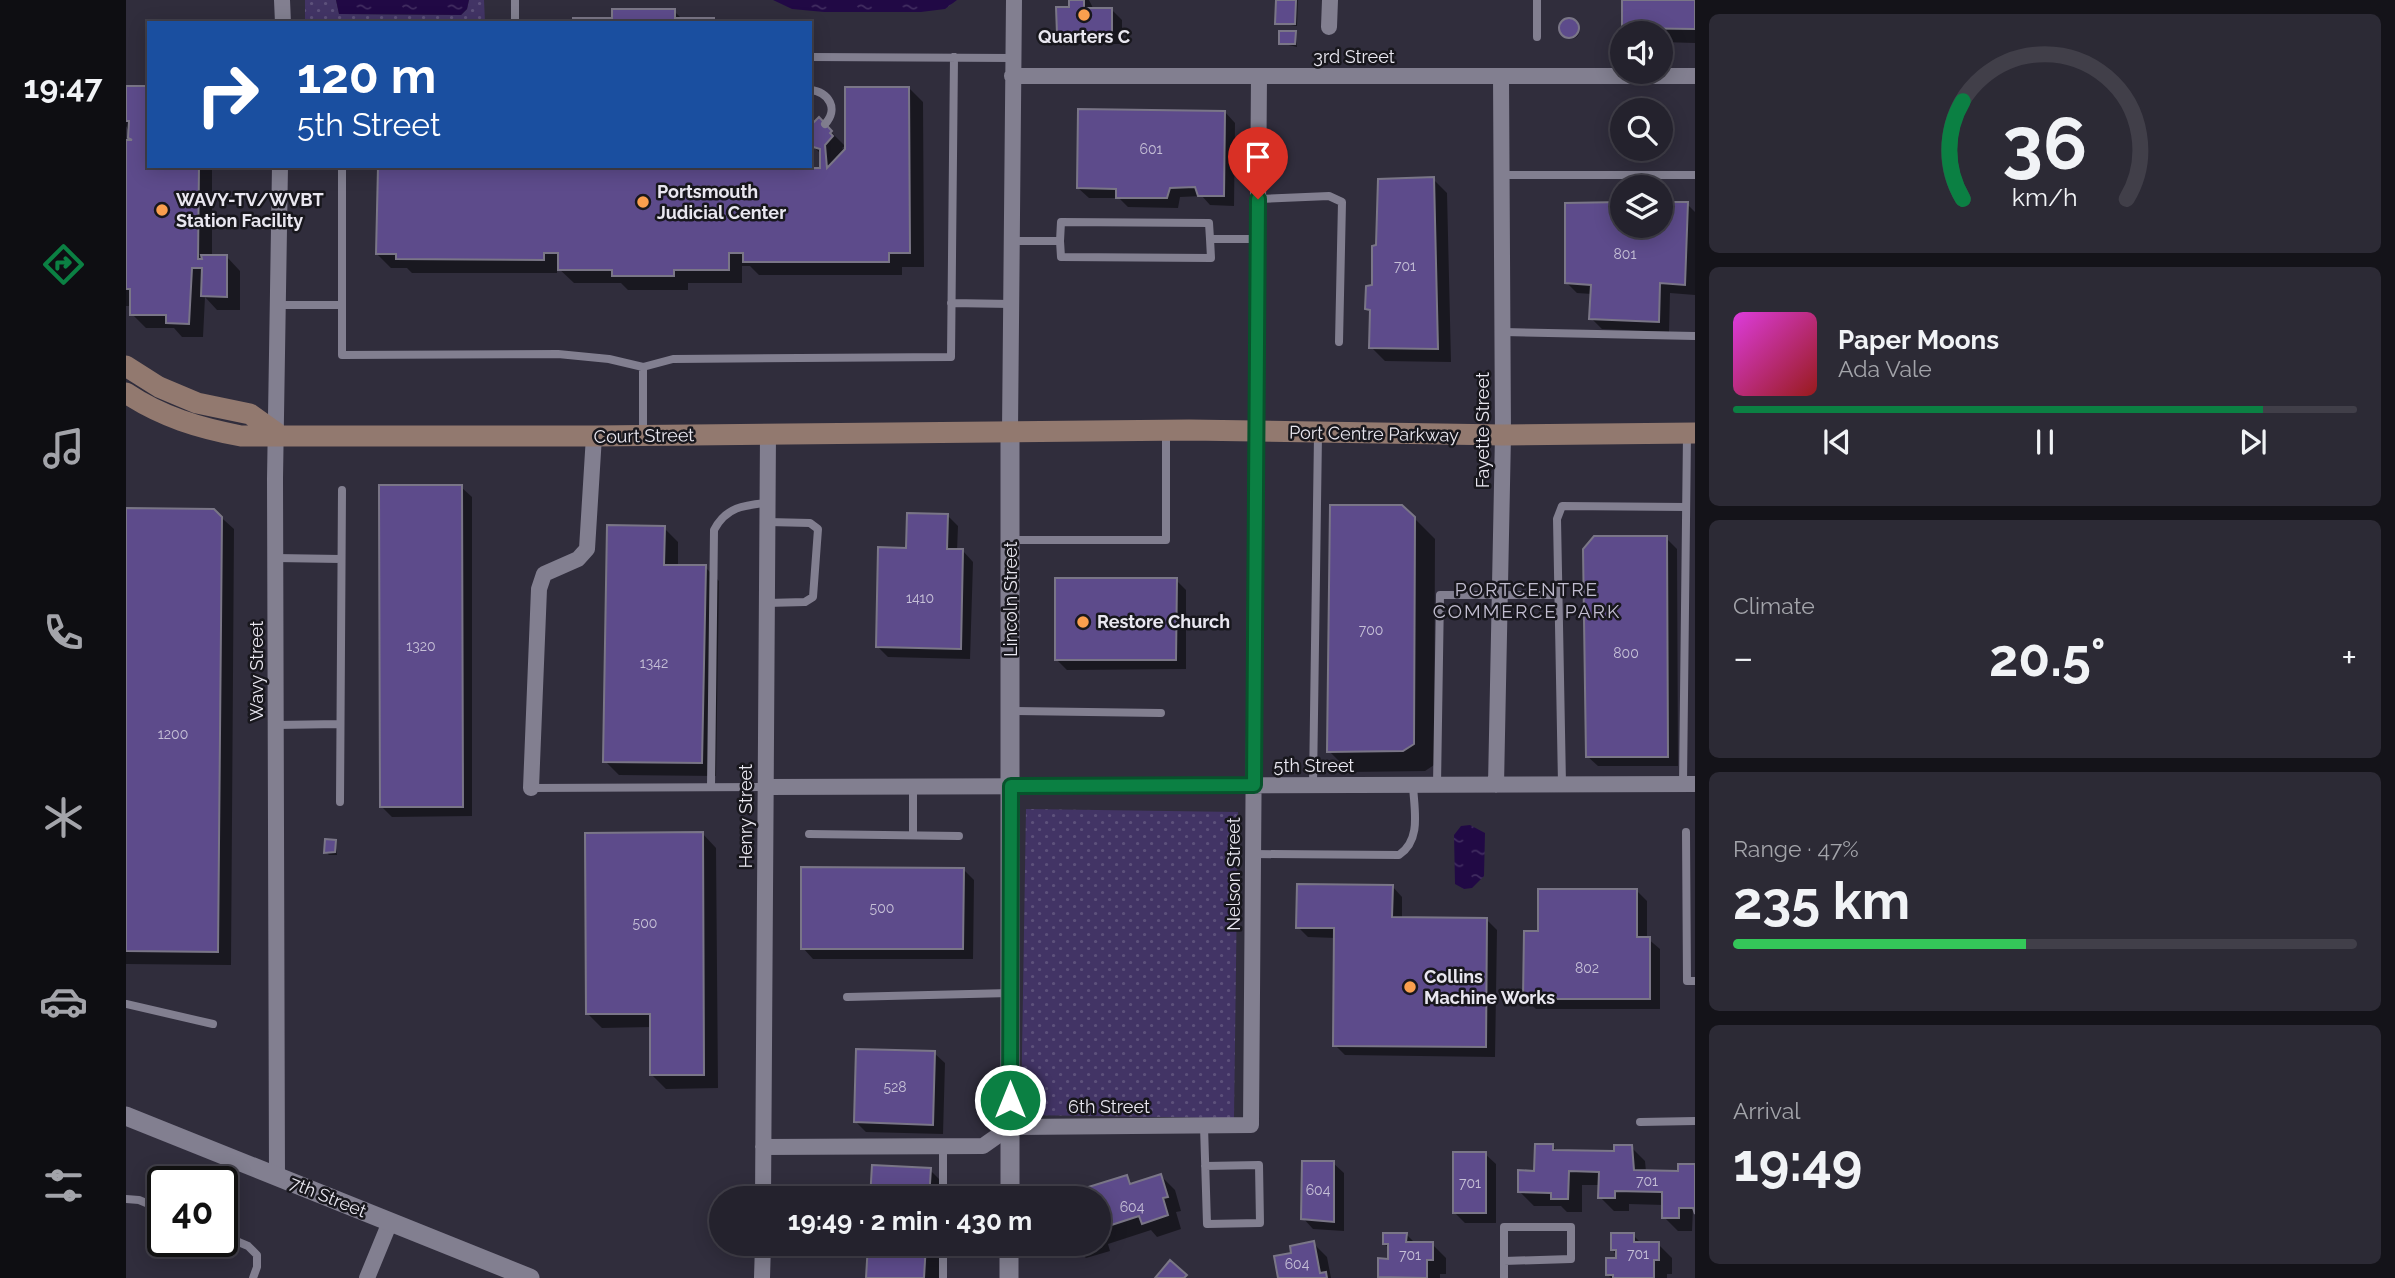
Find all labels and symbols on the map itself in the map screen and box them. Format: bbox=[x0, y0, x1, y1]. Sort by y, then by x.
marker: Quarters C bbox=[1076, 7, 1092, 23]
place label: Quarters C bbox=[1038, 26, 1130, 47]
street label: 3rd Street bbox=[1313, 46, 1395, 67]
pin bbox=[1228, 127, 1288, 199]
house number: 601 bbox=[1139, 141, 1163, 157]
place label: Portsmouth Judicial Center bbox=[657, 181, 786, 223]
place label: WAVY-TV/WVBT Station Facility bbox=[176, 189, 324, 231]
marker: Portsmouth Judicial Center bbox=[635, 194, 651, 210]
marker: WAVY-TV/WVBT Station Facility bbox=[154, 202, 170, 218]
house number: 801 bbox=[1614, 246, 1636, 262]
house number: 701 bbox=[1394, 258, 1416, 274]
street label: Fayette Street bbox=[1472, 372, 1493, 488]
street label: Port Centre Parkway bbox=[1289, 422, 1459, 445]
street label: Court Street bbox=[594, 424, 694, 447]
street label: Lincoln Street bbox=[1000, 541, 1021, 657]
district label: PORTCENTRE COMMERCE PARK bbox=[1433, 578, 1621, 622]
house number: 1410 bbox=[906, 590, 934, 606]
place label: Restore Church bbox=[1097, 611, 1230, 632]
marker: Restore Church bbox=[1075, 614, 1091, 630]
street label: Wavy Street bbox=[246, 621, 267, 721]
house number: 700 bbox=[1359, 622, 1383, 638]
house number: 1320 bbox=[406, 638, 436, 654]
house number: 800 bbox=[1613, 645, 1639, 661]
house number: 1342 bbox=[640, 655, 668, 671]
house number: 1200 bbox=[158, 726, 188, 742]
street label: 5th Street bbox=[1274, 755, 1354, 776]
street label: Henry Street bbox=[735, 764, 756, 868]
street label: Nelson Street bbox=[1223, 817, 1244, 931]
house number: 500 bbox=[870, 900, 894, 916]
house number: 500 bbox=[633, 915, 657, 931]
house number: 802 bbox=[1575, 960, 1599, 976]
place label: Collins Machine Works bbox=[1424, 966, 1555, 1008]
marker: Collins Machine Works bbox=[1402, 979, 1418, 995]
position arrow bbox=[973, 1063, 1047, 1137]
house number: 528 bbox=[883, 1079, 907, 1095]
street label: 6th Street bbox=[1068, 1096, 1150, 1117]
speed limit sign: 40 bbox=[147, 1166, 238, 1257]
street label: 7th Street bbox=[287, 1172, 370, 1221]
house number: 701 bbox=[1636, 1173, 1658, 1189]
house number: 701 bbox=[1459, 1175, 1481, 1191]
house number: 604 bbox=[1306, 1182, 1331, 1198]
house number: 604 bbox=[1120, 1199, 1145, 1215]
house number: 701 bbox=[1627, 1246, 1649, 1262]
house number: 701 bbox=[1399, 1247, 1421, 1263]
house number: 604 bbox=[1285, 1256, 1310, 1272]

